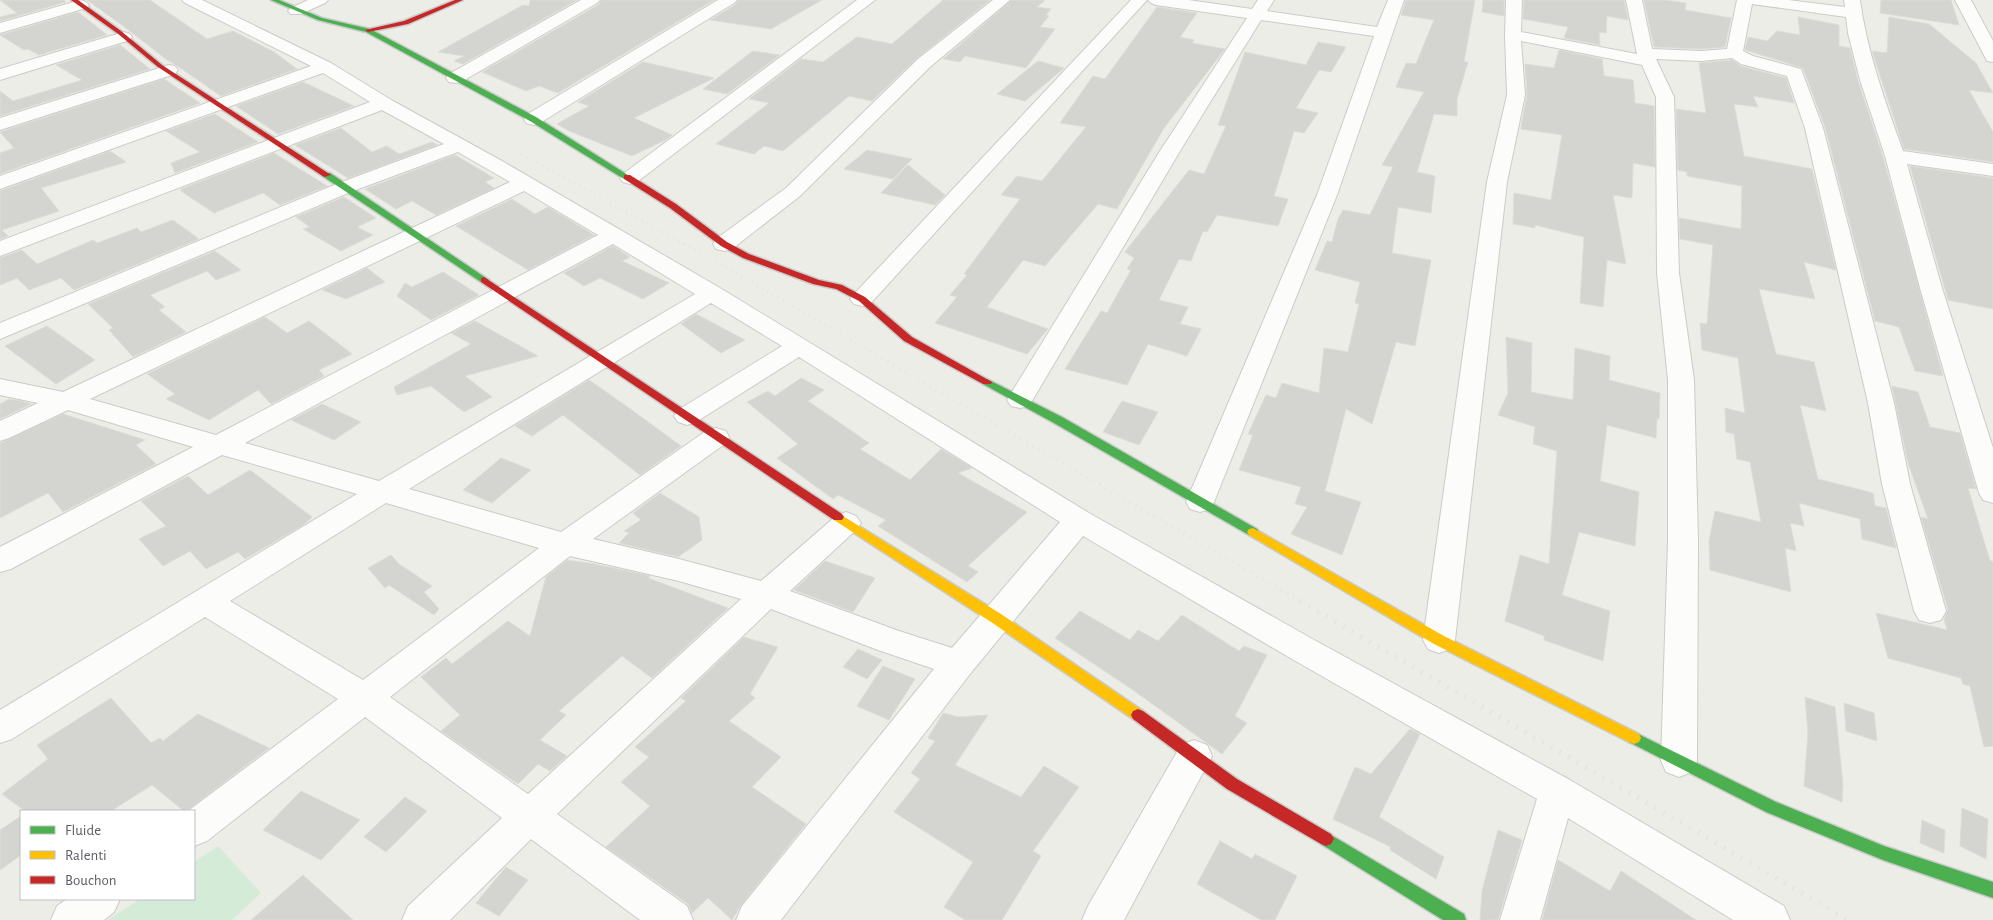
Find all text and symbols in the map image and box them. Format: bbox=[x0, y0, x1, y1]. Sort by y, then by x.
legend bbox=[20, 810, 195, 900]
text: Fluide bbox=[65, 823, 101, 838]
text: Ralenti bbox=[65, 848, 107, 863]
text: Bouchon bbox=[65, 873, 116, 888]

